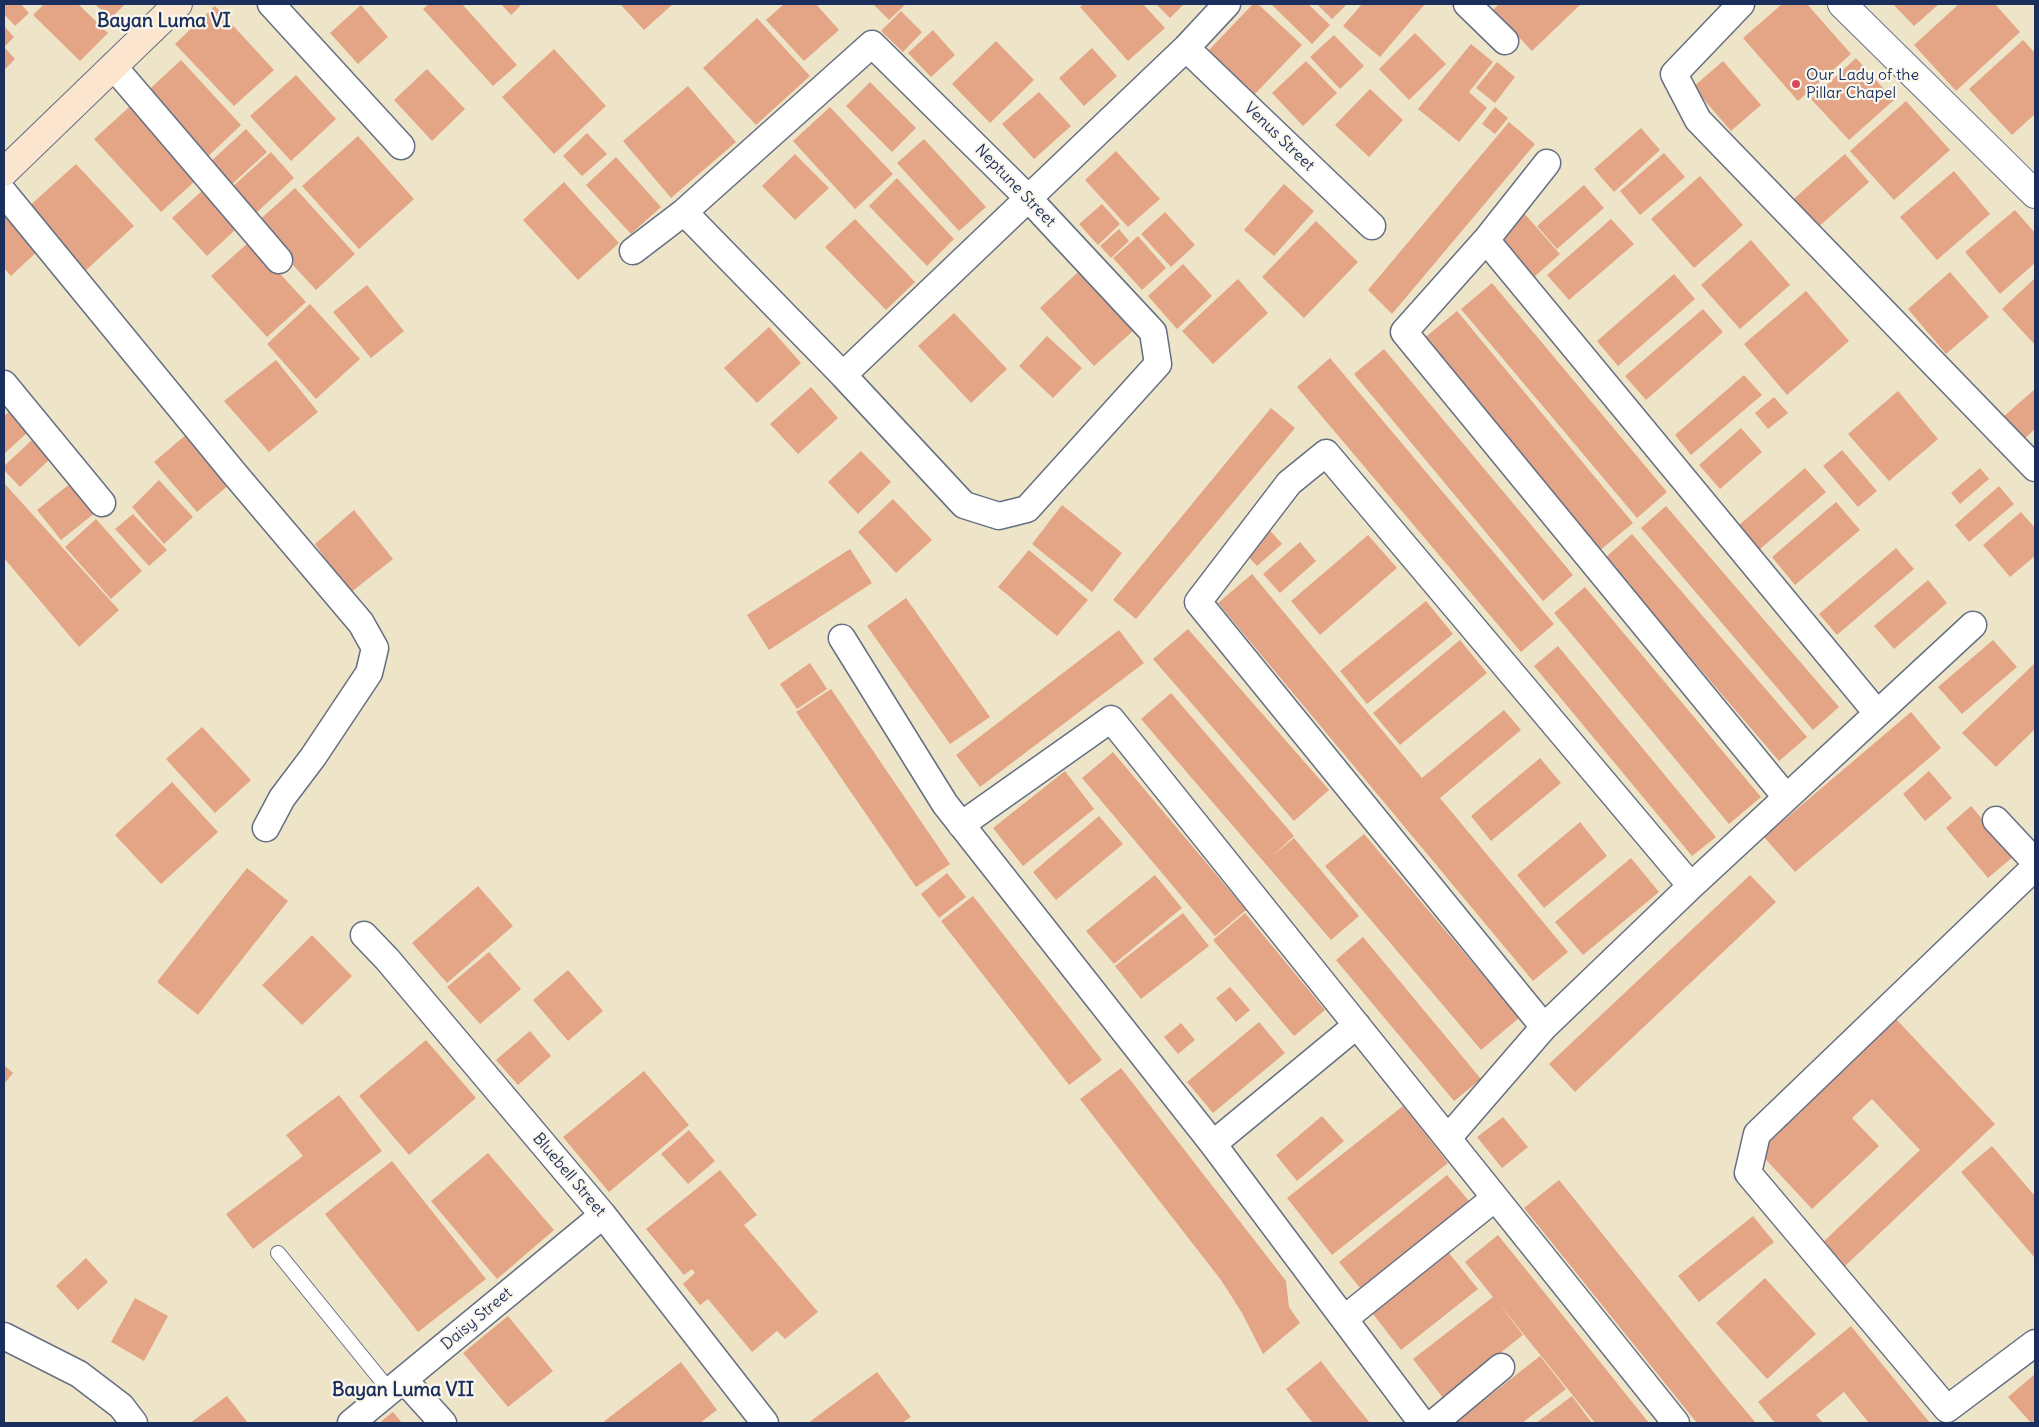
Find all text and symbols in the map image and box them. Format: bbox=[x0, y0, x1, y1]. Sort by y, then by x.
district label: Bayan Luma VI bbox=[97, 11, 231, 33]
place label: Our Lady of the Pillar Chapel bbox=[1806, 65, 1919, 103]
marker: Our Lady of the Pillar Chapel bbox=[1790, 78, 1802, 90]
street label: Venus Street bbox=[1240, 99, 1318, 175]
street label: Neptune Street bbox=[971, 141, 1059, 231]
street label: Bluebell Street bbox=[529, 1129, 609, 1221]
street label: Daisy Street bbox=[438, 1284, 516, 1354]
district label: Bayan Luma VII bbox=[332, 1380, 474, 1402]

